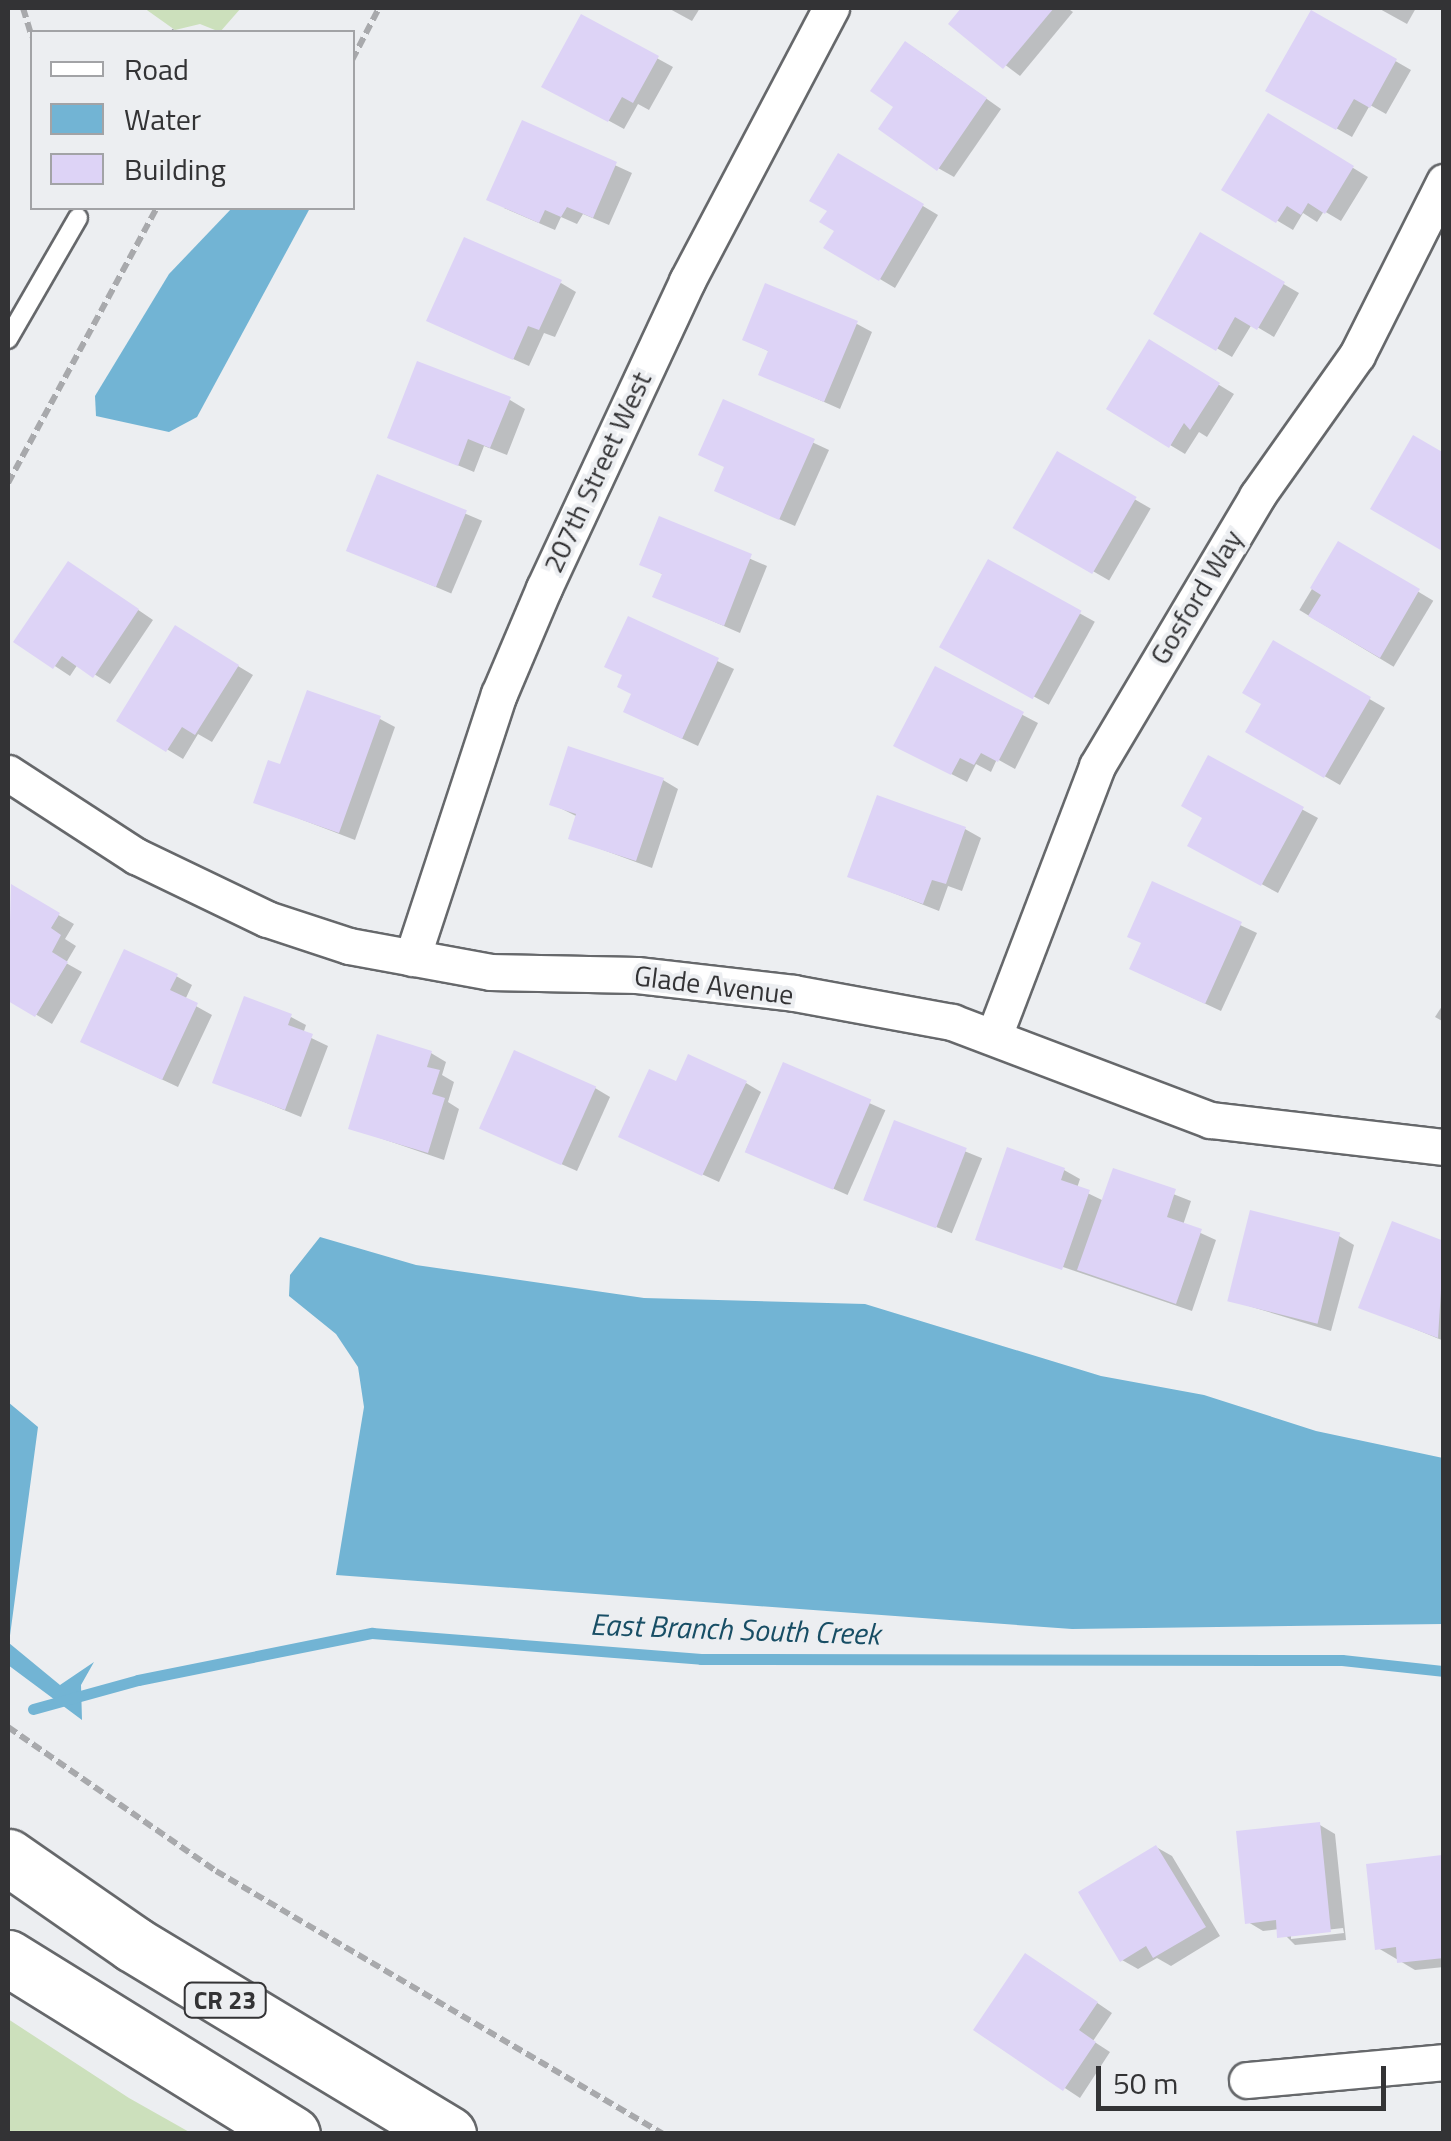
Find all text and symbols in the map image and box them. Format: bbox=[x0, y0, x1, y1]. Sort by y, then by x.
legend bbox=[30, 30, 355, 210]
text: Road bbox=[124, 46, 189, 92]
text: Water bbox=[124, 96, 201, 142]
text: Building bbox=[124, 146, 226, 192]
street label: 207th Street West bbox=[536, 366, 658, 578]
street label: Gosford Way bbox=[1143, 524, 1249, 670]
street label: Glade Avenue bbox=[632, 959, 796, 1011]
water label: East Branch South Creek bbox=[589, 1606, 881, 1652]
road number: CR 23 bbox=[182, 1980, 268, 2020]
scale bar bbox=[1101, 2046, 1391, 2108]
text: 50 m bbox=[1113, 2060, 1178, 2106]

